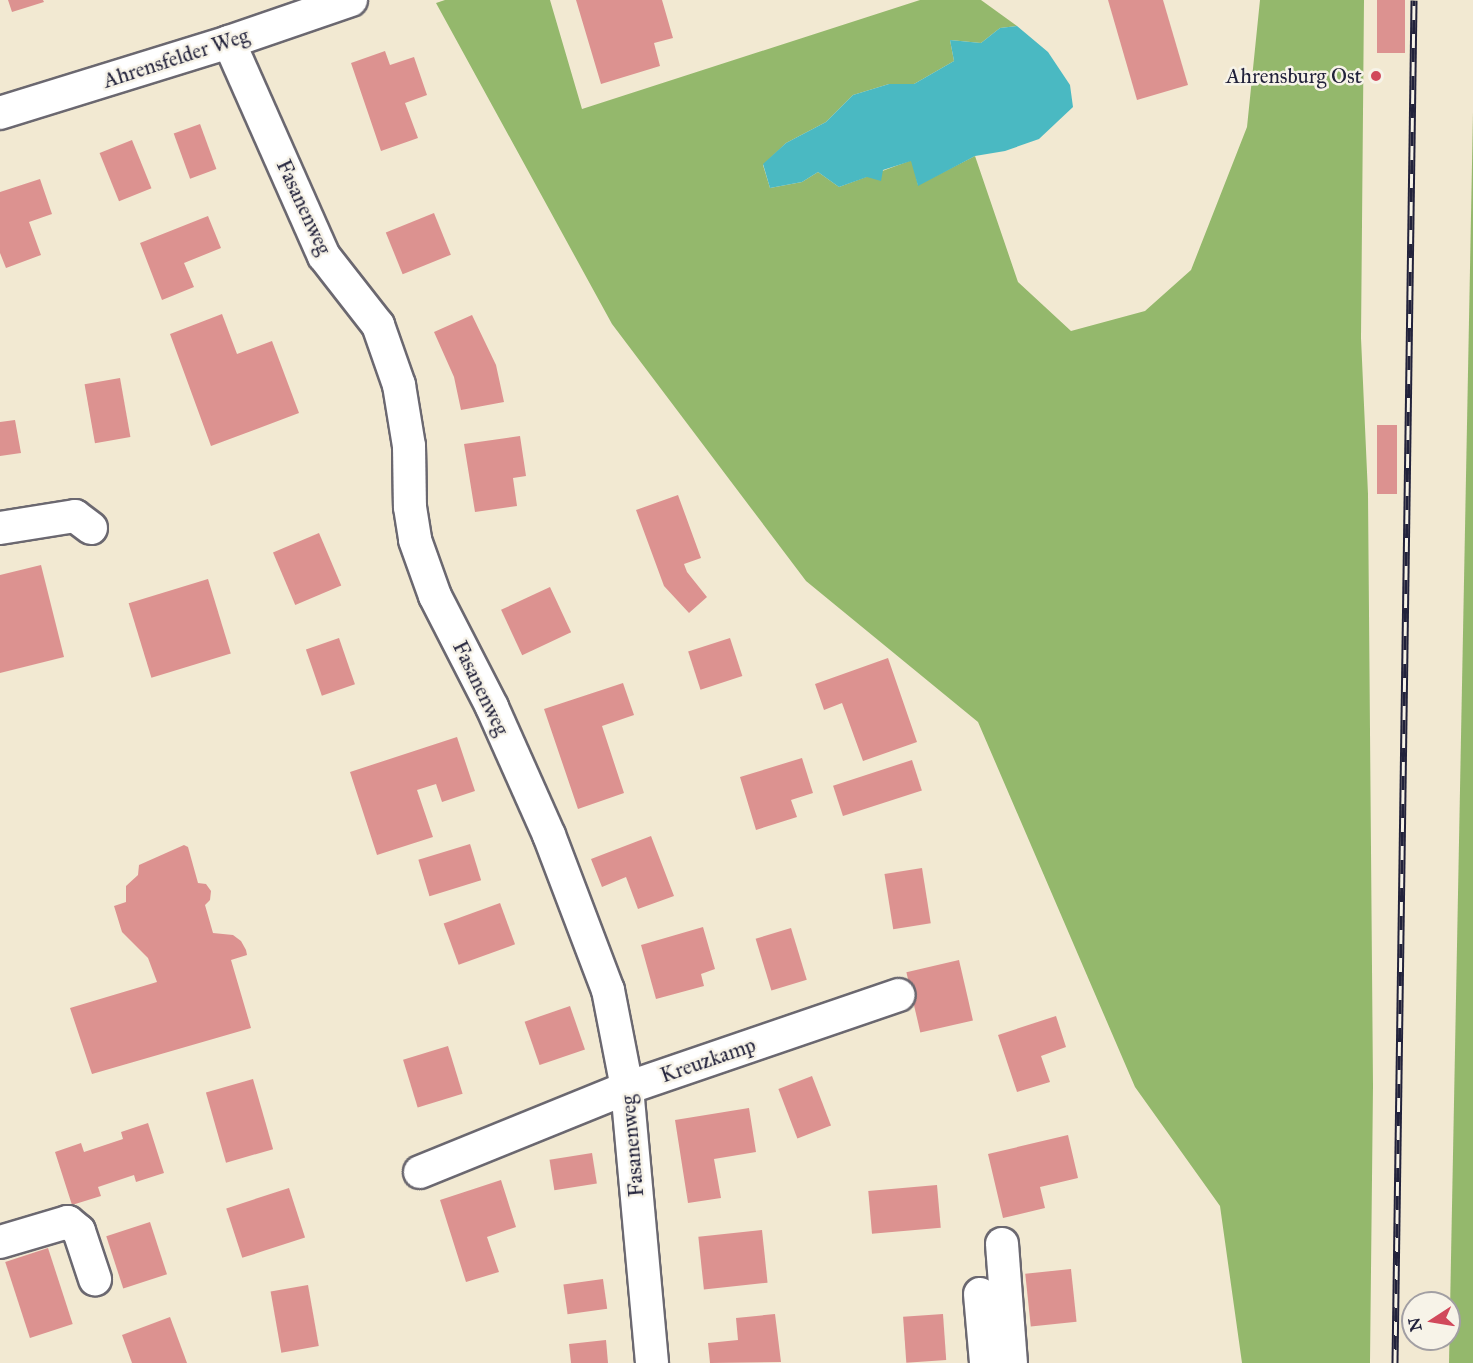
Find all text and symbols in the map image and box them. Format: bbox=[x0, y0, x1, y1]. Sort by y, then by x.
street label: Ahrensfelder Weg bbox=[100, 23, 252, 93]
place label: Ahrensburg Ost bbox=[1226, 63, 1362, 89]
marker: Ahrensburg Ost bbox=[1367, 67, 1385, 85]
street label: Fasanenweg bbox=[271, 155, 337, 259]
street label: Fasanenweg bbox=[447, 637, 515, 739]
street label: Kreuzkamp bbox=[657, 1032, 759, 1088]
street label: Fasanenweg bbox=[615, 1094, 649, 1198]
north arrow bbox=[1401, 1291, 1461, 1351]
text: N bbox=[1404, 1316, 1426, 1333]

